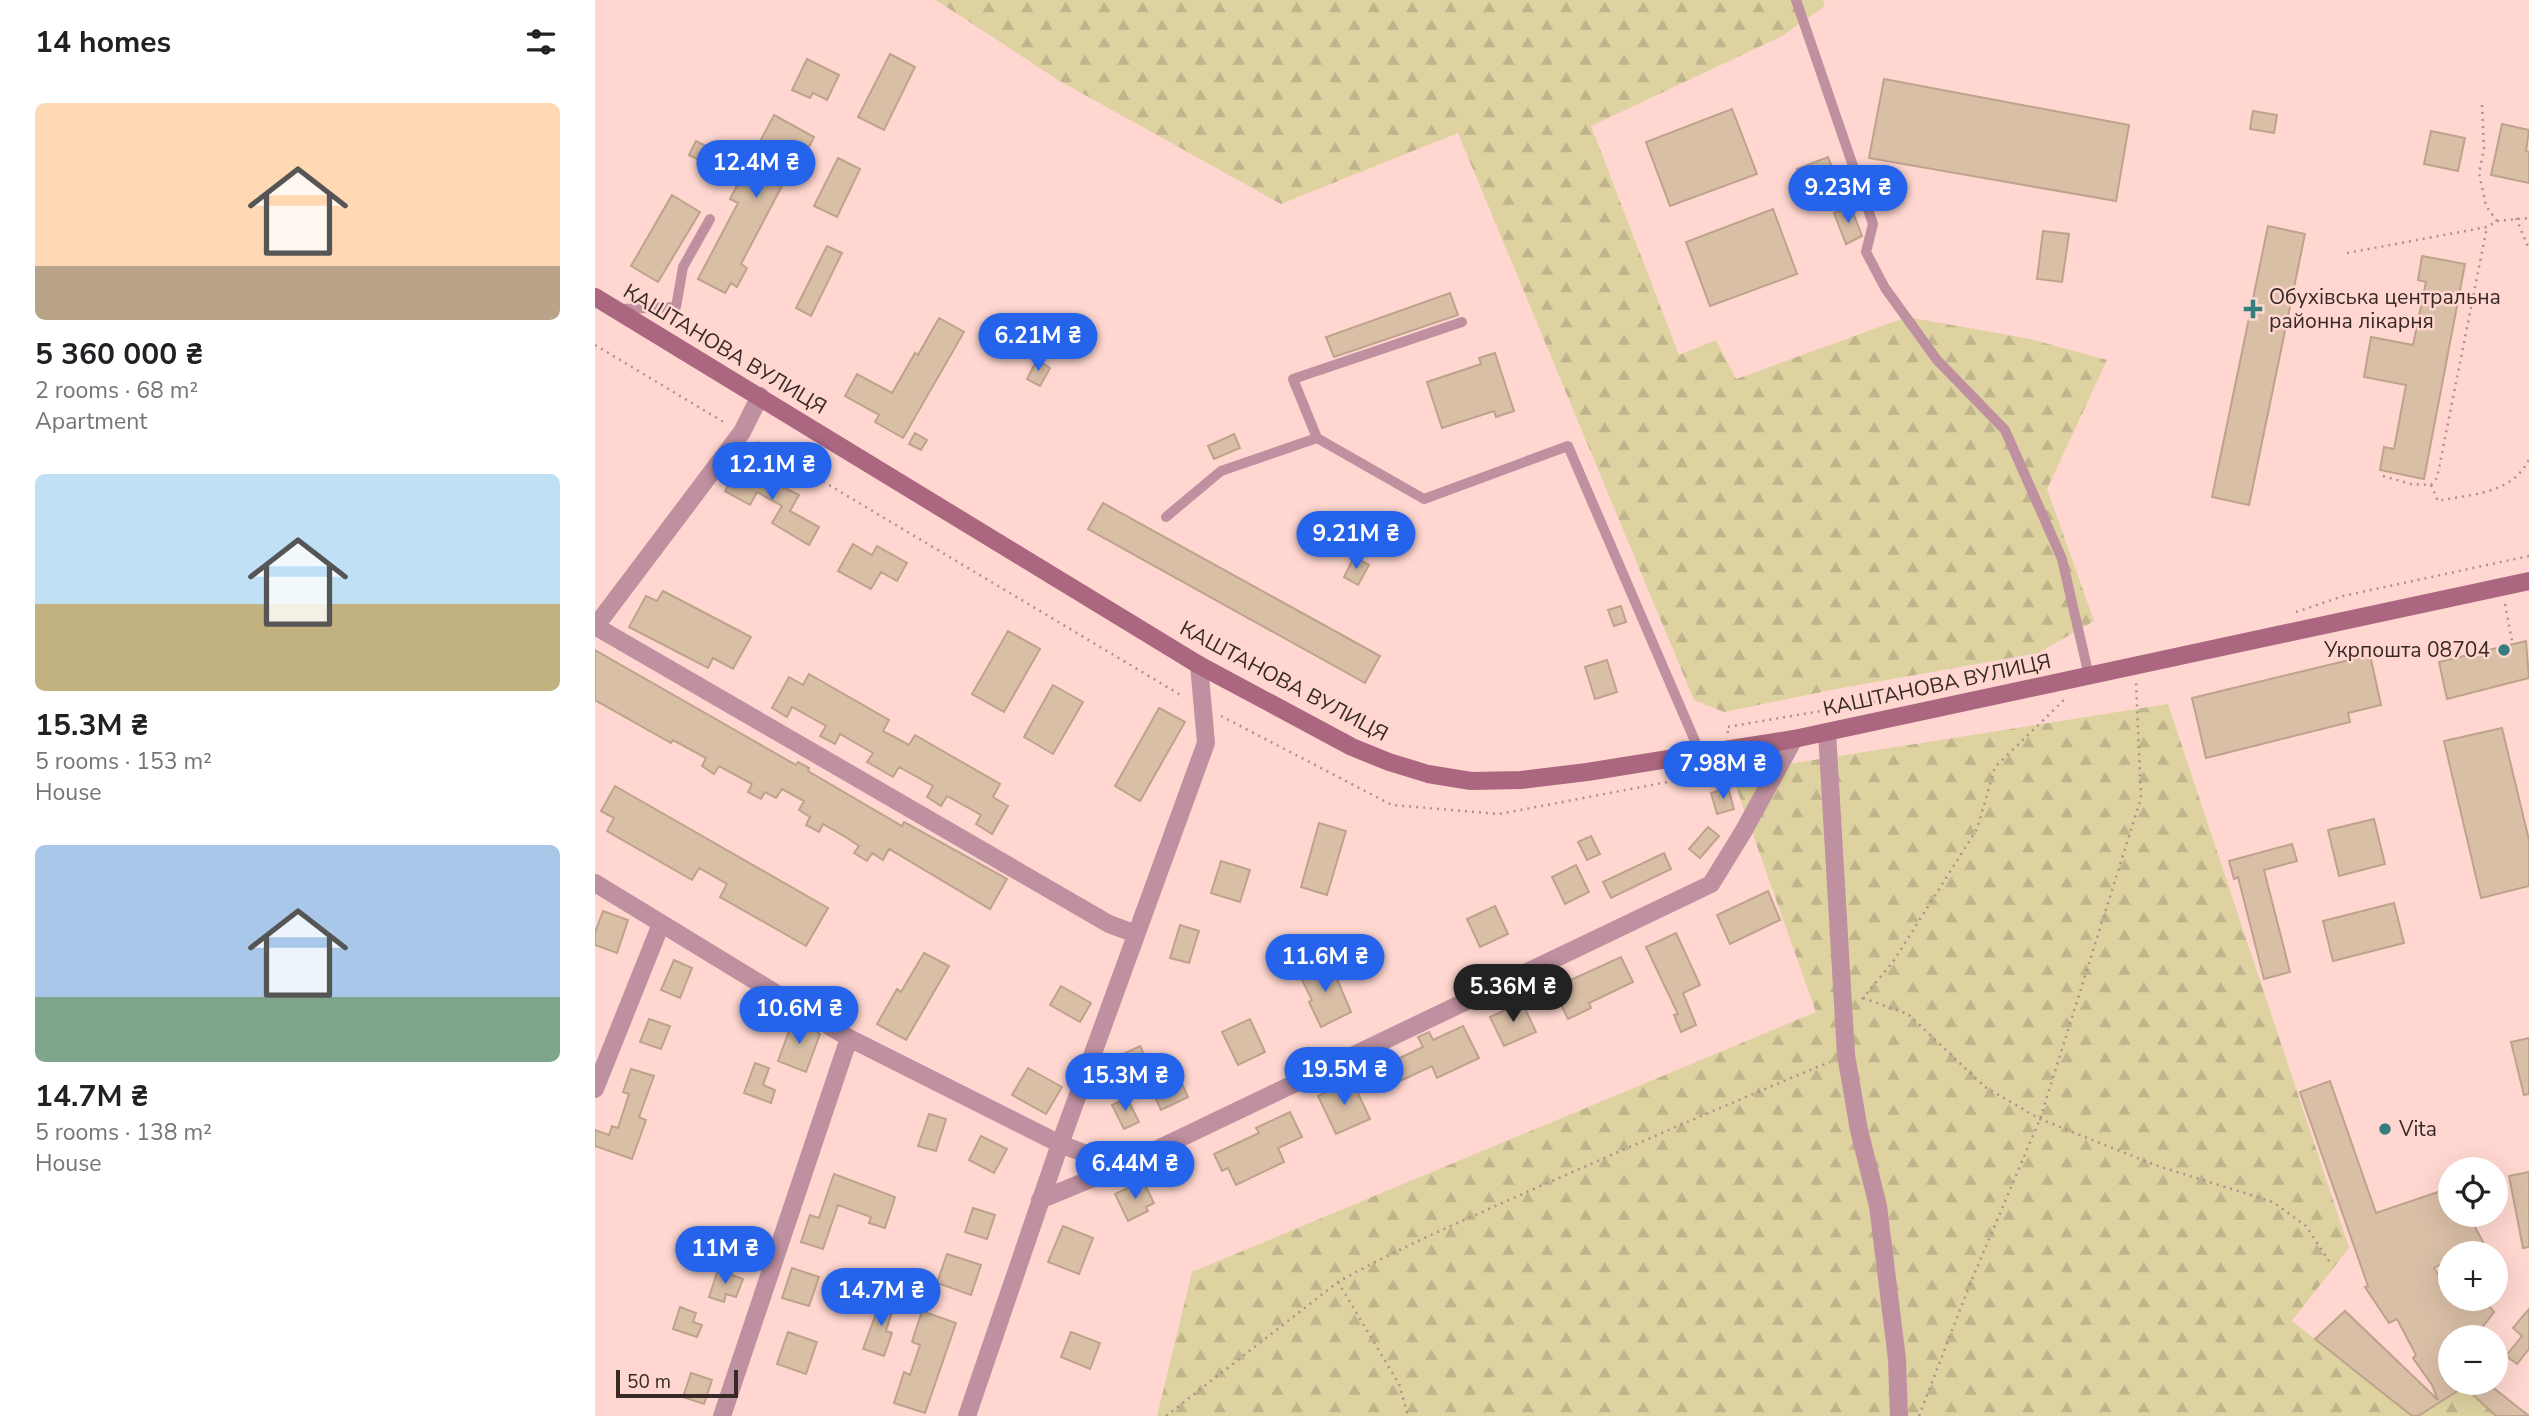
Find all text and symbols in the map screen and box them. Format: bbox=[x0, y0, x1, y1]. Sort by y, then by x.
text: 14 homes bbox=[35, 22, 171, 63]
icon: filters bbox=[522, 23, 560, 61]
pin: 12.4M ₴ bbox=[691, 140, 821, 200]
text: 12.4M ₴ bbox=[712, 147, 800, 178]
icon: home bbox=[235, 148, 361, 274]
pin: 9.23M ₴ bbox=[1783, 166, 1913, 225]
text: 9.23M ₴ bbox=[1804, 172, 1892, 203]
street label: КАШТАНОВА ВУЛИЦЯ bbox=[618, 277, 832, 421]
place label: Обухівська центральна районна лікарня bbox=[2269, 283, 2501, 335]
marker: Обухівська центральна районна лікарня bbox=[2243, 299, 2263, 319]
pin: 6.21M ₴ bbox=[973, 314, 1103, 373]
text: 6.21M ₴ bbox=[994, 320, 1082, 351]
text: 5 360 000 ₴ bbox=[35, 334, 203, 375]
text: 2 rooms · 68 m² bbox=[35, 375, 198, 406]
text: Apartment bbox=[35, 406, 147, 437]
pin: 12.1M ₴ bbox=[707, 442, 837, 502]
text: 12.1M ₴ bbox=[728, 449, 816, 480]
pin: 9.21M ₴ bbox=[1291, 512, 1421, 571]
text: 9.21M ₴ bbox=[1312, 518, 1400, 549]
icon: home bbox=[235, 519, 361, 645]
street label: КАШТАНОВА ВУЛИЦЯ bbox=[1175, 614, 1393, 748]
place label: Укрпошта 08704 bbox=[2323, 636, 2490, 664]
marker: Укрпошта 08704 bbox=[2496, 642, 2512, 658]
street label: КАШТАНОВА ВУЛИЦЯ bbox=[1820, 647, 2054, 723]
text: 15.3M ₴ bbox=[35, 705, 149, 746]
pin: 7.98M ₴ bbox=[1658, 742, 1788, 801]
text: 5 rooms · 153 m² bbox=[35, 746, 212, 777]
text: 7.98M ₴ bbox=[1679, 748, 1767, 779]
text: House bbox=[35, 777, 102, 808]
icon: home bbox=[235, 890, 361, 1016]
pin: 11.6M ₴ bbox=[1260, 934, 1390, 994]
text: 11.6M ₴ bbox=[1281, 941, 1369, 972]
pin: 5.36M ₴ bbox=[1448, 964, 1578, 1024]
text: 5.36M ₴ bbox=[1469, 971, 1557, 1002]
pin: 10.6M ₴ bbox=[734, 986, 864, 1046]
text: 10.6M ₴ bbox=[755, 993, 843, 1024]
pin: 19.5M ₴ bbox=[1279, 1048, 1409, 1107]
pin: 15.3M ₴ bbox=[1060, 1054, 1190, 1113]
text: 19.5M ₴ bbox=[1300, 1054, 1388, 1085]
text: 15.3M ₴ bbox=[1081, 1060, 1169, 1091]
text: 14.7M ₴ bbox=[35, 1076, 149, 1117]
place label: Vita bbox=[2398, 1115, 2437, 1143]
text: 5 rooms · 138 m² bbox=[35, 1117, 212, 1148]
marker: Vita bbox=[2377, 1121, 2393, 1137]
pin: 6.44M ₴ bbox=[1070, 1142, 1200, 1201]
text: House bbox=[35, 1148, 102, 1179]
text: 6.44M ₴ bbox=[1091, 1148, 1179, 1179]
map controls bbox=[2438, 1157, 2508, 1395]
button: locate bbox=[2438, 1157, 2508, 1227]
pin: 11M ₴ bbox=[676, 1226, 774, 1286]
text: 11M ₴ bbox=[691, 1233, 759, 1264]
button: + bbox=[2438, 1241, 2508, 1311]
pin: 14.7M ₴ bbox=[816, 1268, 946, 1328]
text: 14.7M ₴ bbox=[837, 1275, 925, 1306]
button: − bbox=[2438, 1325, 2508, 1395]
scale bar bbox=[616, 1367, 739, 1399]
text: 50 m bbox=[627, 1369, 671, 1395]

